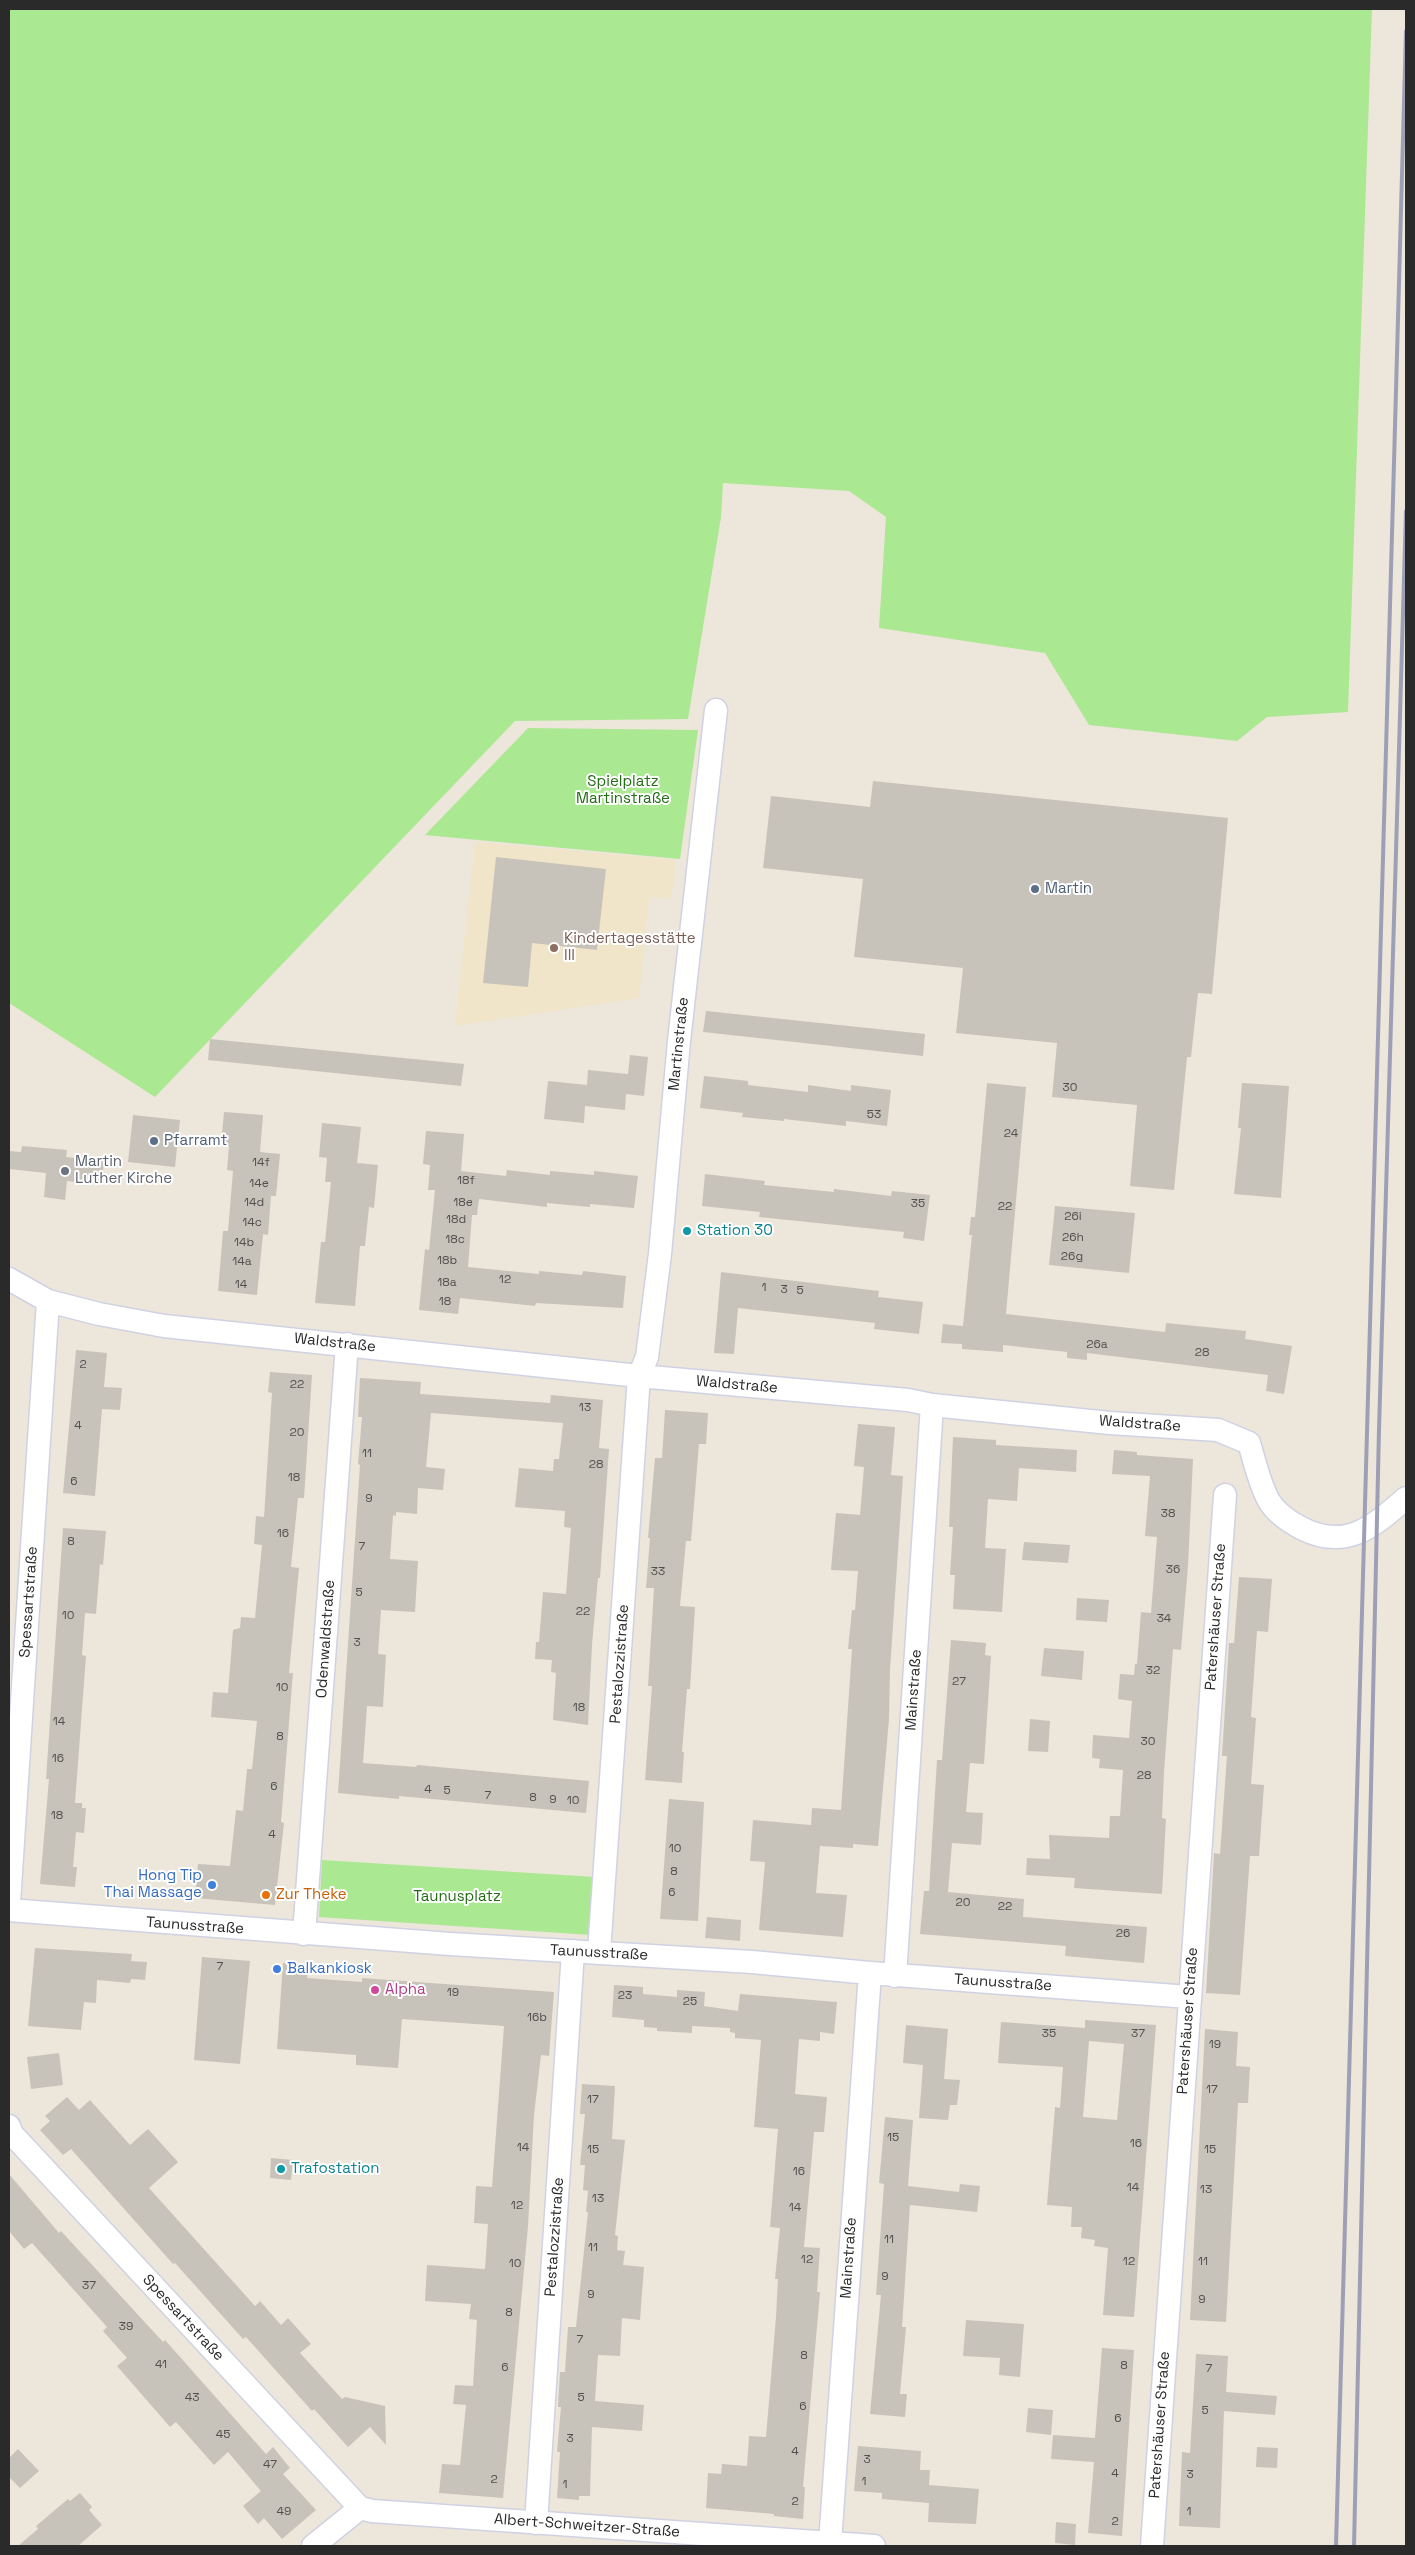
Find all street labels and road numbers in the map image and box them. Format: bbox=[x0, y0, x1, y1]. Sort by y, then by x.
street label: Martinstraße bbox=[665, 996, 693, 1092]
street label: Waldstraße bbox=[293, 1330, 377, 1356]
street label: Waldstraße bbox=[695, 1372, 779, 1398]
street label: Waldstraße bbox=[1099, 1412, 1181, 1436]
street label: Patershäuser Straße bbox=[1202, 1543, 1230, 1691]
street label: Spessartstraße bbox=[16, 1546, 42, 1658]
street label: Odenwaldstraße bbox=[313, 1579, 339, 1699]
street label: Pestalozzistraße bbox=[607, 1604, 633, 1724]
street label: Mainstraße bbox=[902, 1649, 926, 1731]
street label: Taunusstraße bbox=[145, 1914, 245, 1938]
street label: Taunusstraße bbox=[549, 1941, 649, 1965]
street label: Patershäuser Straße bbox=[1174, 1947, 1202, 2095]
street label: Taunusstraße bbox=[953, 1971, 1053, 1995]
street label: Pestalozzistraße bbox=[542, 2177, 568, 2297]
street label: Mainstraße bbox=[837, 2217, 861, 2299]
street label: Spessartstraße bbox=[138, 2271, 228, 2365]
street label: Patershäuser Straße bbox=[1146, 2351, 1174, 2499]
street label: Albert-Schweitzer-Straße bbox=[493, 2511, 681, 2541]

